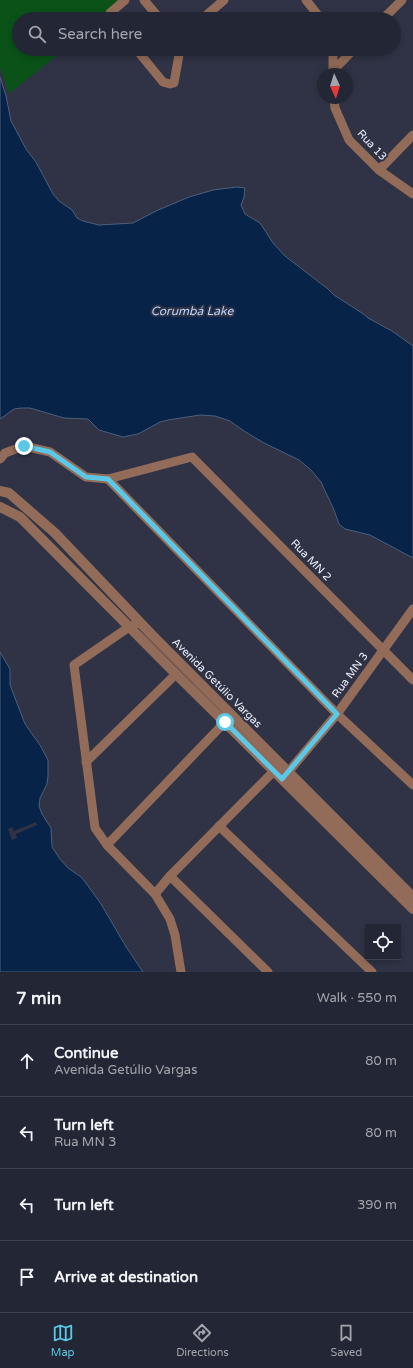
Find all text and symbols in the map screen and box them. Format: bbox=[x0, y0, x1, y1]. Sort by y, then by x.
search box bbox=[12, 12, 401, 56]
icon: search bbox=[26, 23, 48, 45]
text: Search here bbox=[58, 25, 142, 43]
north arrow bbox=[317, 68, 353, 104]
street label: Rua 13 bbox=[354, 127, 390, 163]
water label: Corumbá Lake bbox=[151, 304, 235, 318]
route end bbox=[15, 437, 33, 455]
street label: Rua MN 2 bbox=[288, 536, 334, 584]
street label: Avenida Getúlio Vargas bbox=[169, 635, 265, 731]
street label: Rua MN 3 bbox=[329, 650, 371, 700]
route start bbox=[216, 713, 234, 731]
map controls bbox=[365, 924, 401, 960]
button: locate bbox=[365, 924, 401, 960]
text: 7 min bbox=[16, 988, 61, 1009]
text: Walk · 550 m bbox=[317, 990, 397, 1006]
text: Continue bbox=[54, 1044, 118, 1062]
icon: ahead bbox=[16, 1050, 38, 1072]
text: 80 m bbox=[365, 1053, 397, 1069]
text: Avenida Getúlio Vargas bbox=[54, 1062, 197, 1078]
text: Turn left bbox=[54, 1116, 114, 1134]
icon: left bbox=[16, 1122, 38, 1144]
text: 80 m bbox=[365, 1125, 397, 1141]
text: Rua MN 3 bbox=[54, 1134, 116, 1150]
icon: left bbox=[16, 1194, 38, 1216]
text: Turn left bbox=[54, 1196, 114, 1214]
text: 390 m bbox=[357, 1197, 397, 1213]
icon: arrive bbox=[16, 1266, 38, 1288]
text: Arrive at destination bbox=[54, 1268, 198, 1286]
tab: Map bbox=[51, 1322, 75, 1359]
tab: Directions bbox=[176, 1322, 229, 1359]
tab: Saved bbox=[330, 1322, 362, 1359]

